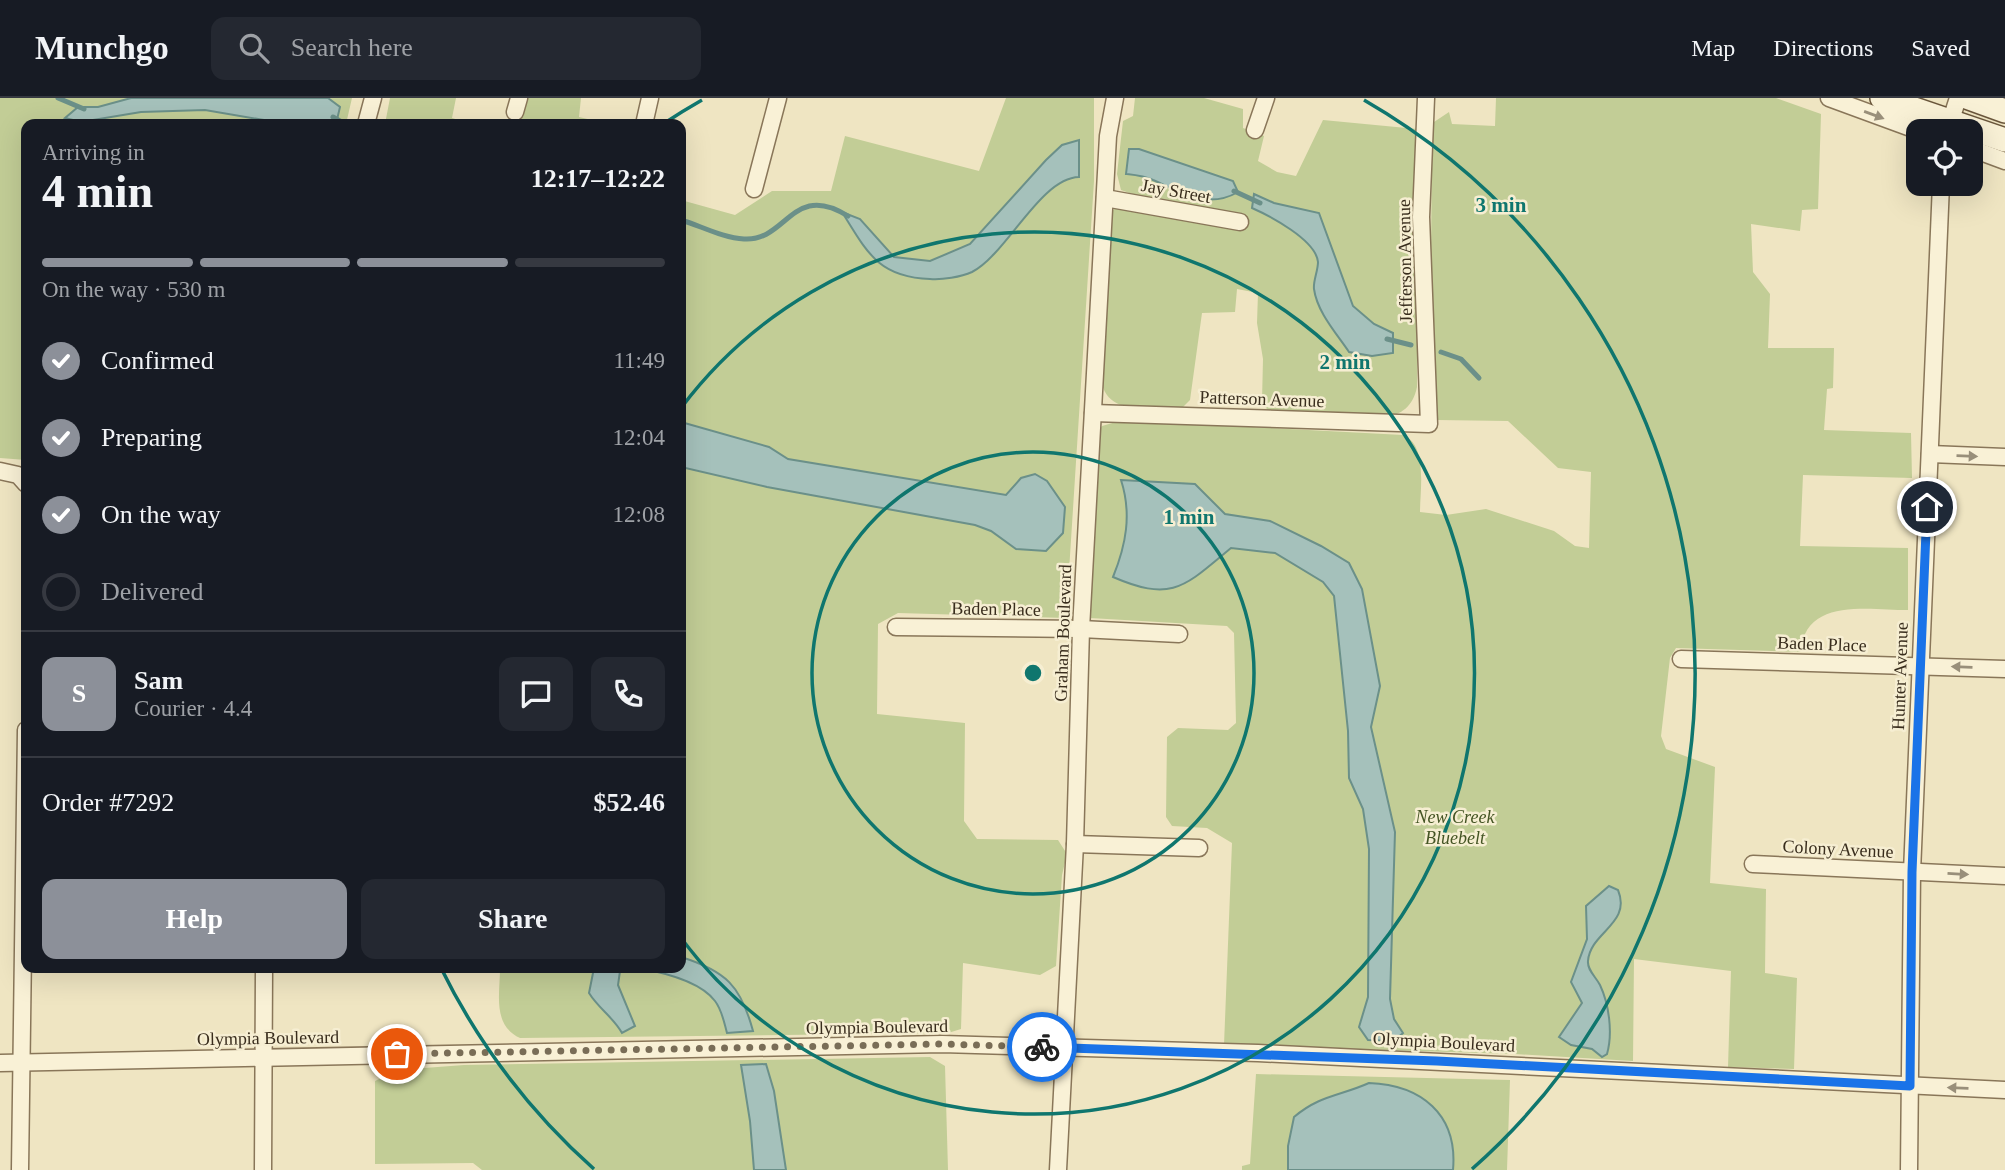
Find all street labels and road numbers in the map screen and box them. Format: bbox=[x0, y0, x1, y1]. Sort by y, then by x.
street label: Jay Street bbox=[1140, 175, 1212, 207]
street label: Jefferson Avenue bbox=[1394, 199, 1416, 323]
street label: Patterson Avenue bbox=[1199, 387, 1325, 411]
street label: Graham Boulevard bbox=[1051, 564, 1075, 702]
street label: Baden Place bbox=[951, 598, 1041, 620]
street label: Hunter Avenue bbox=[1888, 622, 1912, 730]
street label: Baden Place bbox=[1777, 632, 1867, 656]
street label: Colony Avenue bbox=[1782, 836, 1894, 862]
street label: Olympia Boulevard bbox=[806, 1016, 948, 1038]
street label: Olympia Boulevard bbox=[197, 1027, 339, 1049]
street label: Olympia Boulevard bbox=[1372, 1028, 1516, 1056]

